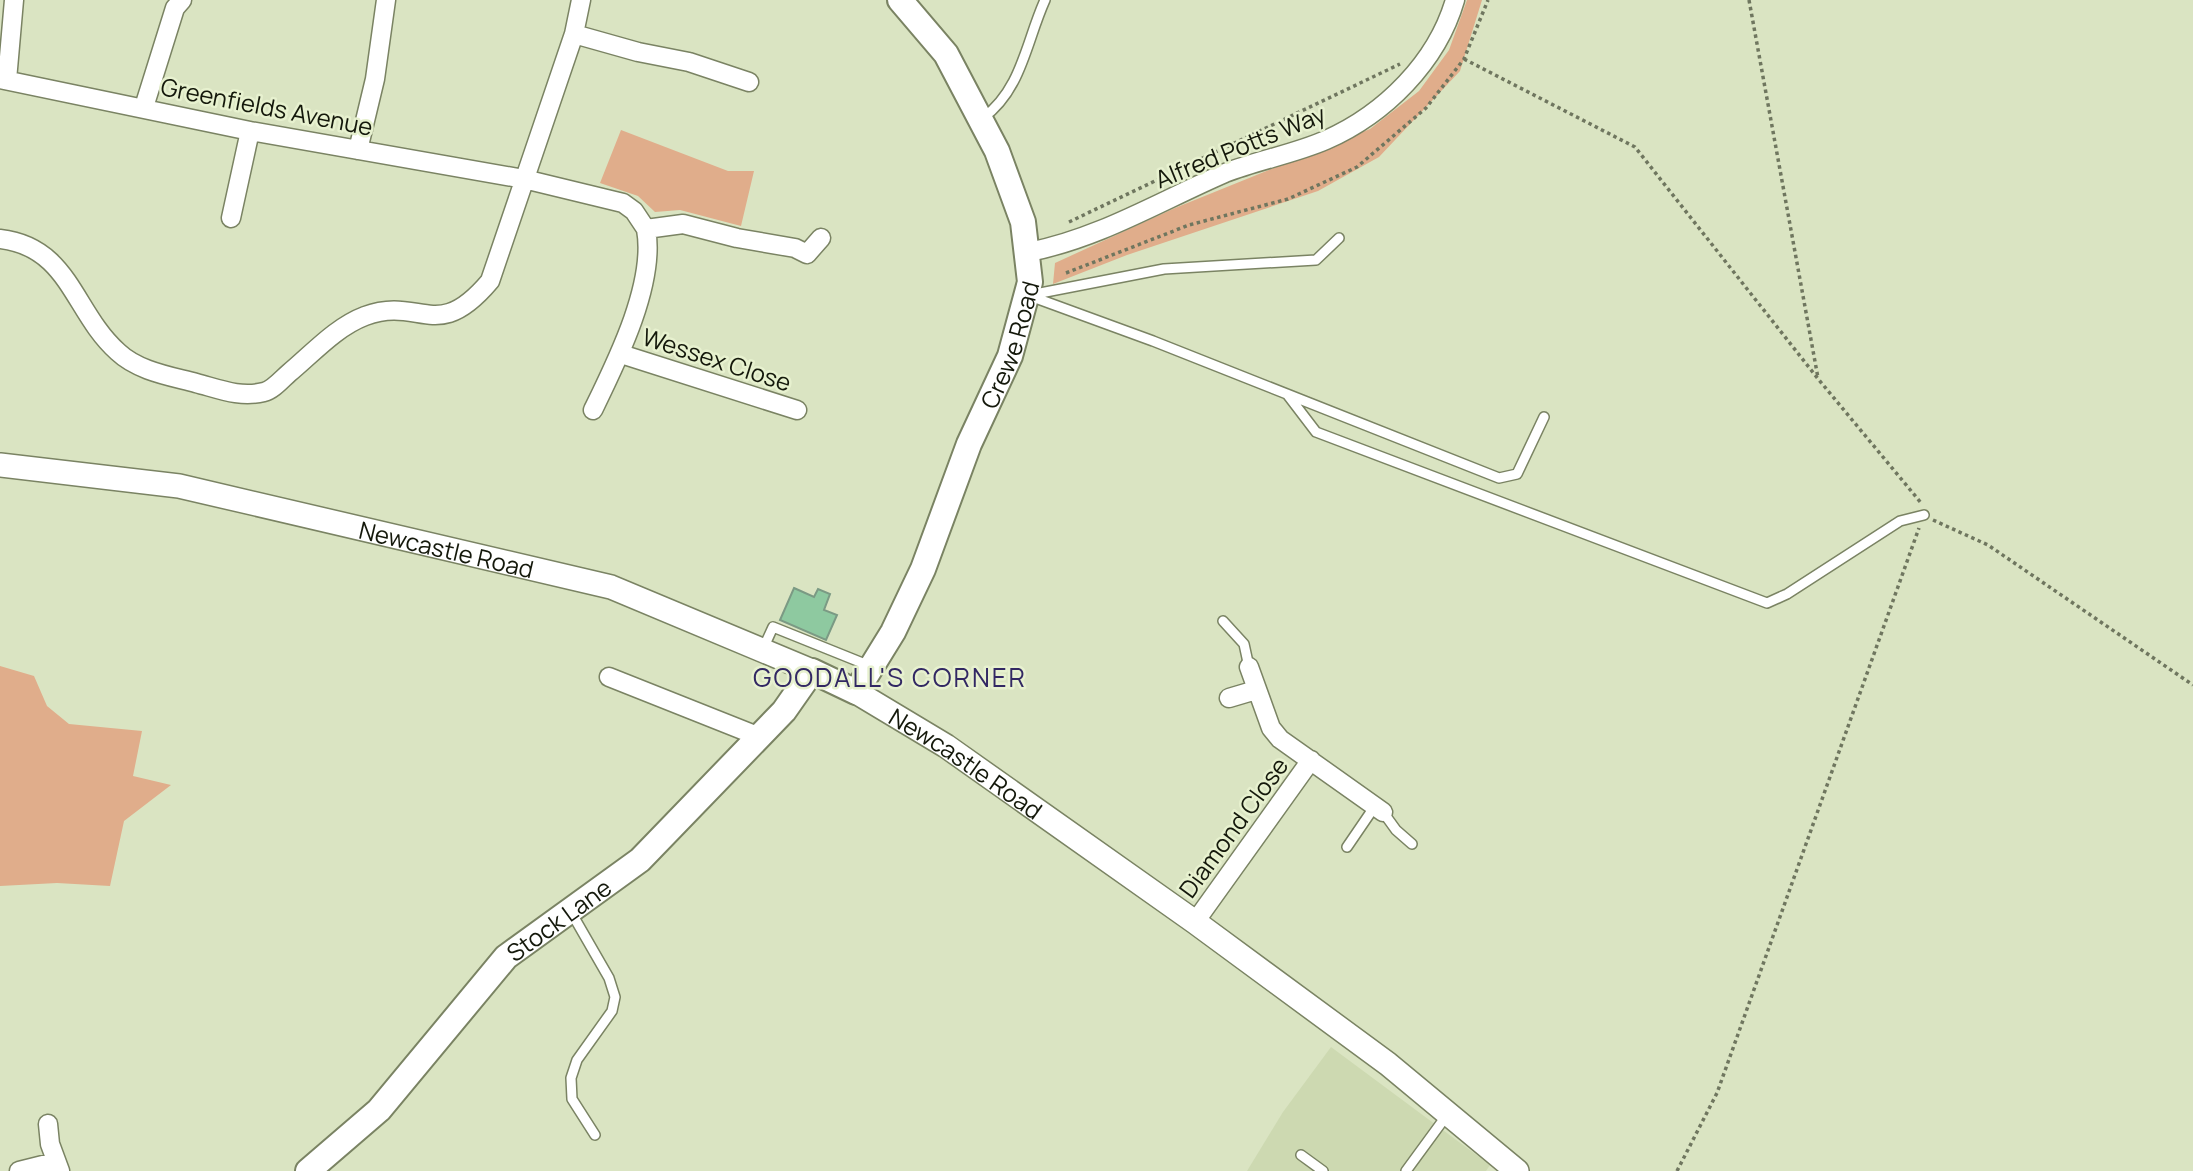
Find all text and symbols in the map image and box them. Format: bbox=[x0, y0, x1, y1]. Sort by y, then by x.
street label: Greenfields Avenue bbox=[158, 69, 376, 143]
street label: Alfred Potts Way bbox=[1150, 97, 1331, 195]
street label: Crewe Road bbox=[972, 277, 1046, 413]
street label: Wessex Close bbox=[638, 319, 796, 399]
street label: Newcastle Road bbox=[356, 512, 537, 585]
district label: GOODALL'S CORNER bbox=[753, 659, 1027, 695]
street label: Newcastle Road bbox=[883, 699, 1050, 826]
street label: Diamond Close bbox=[1171, 750, 1295, 904]
street label: Stock Lane bbox=[499, 870, 617, 968]

